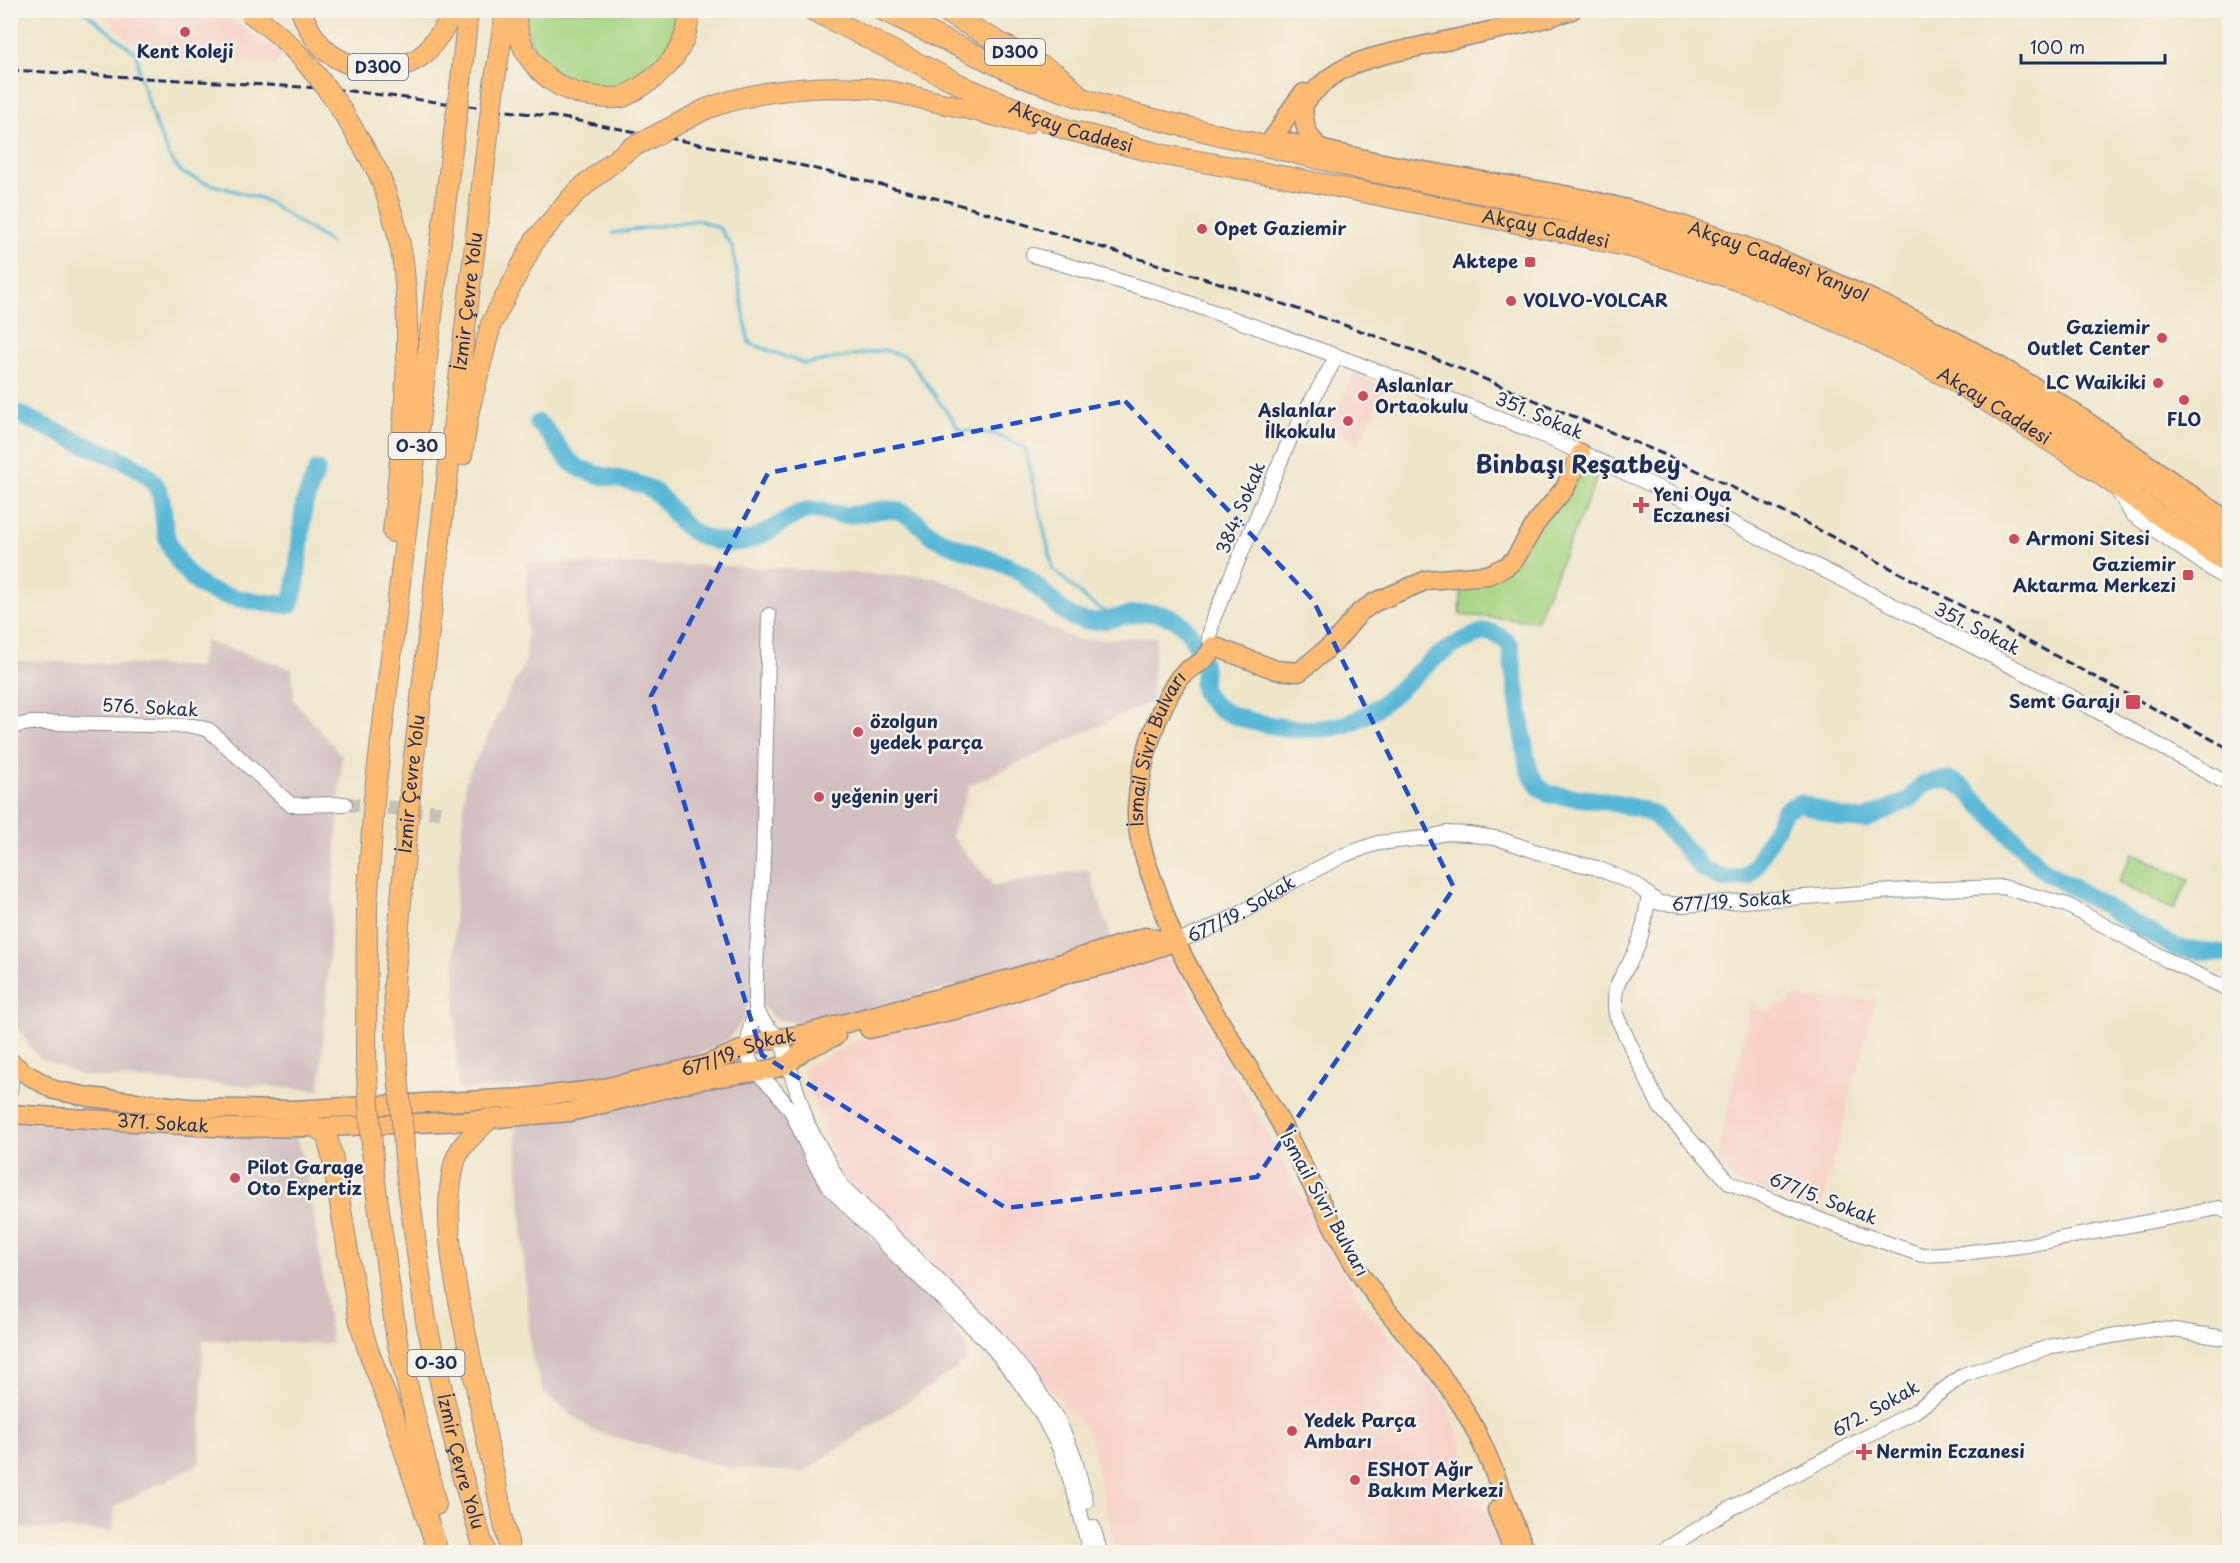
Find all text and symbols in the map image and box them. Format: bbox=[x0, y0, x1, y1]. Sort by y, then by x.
marker: Kent Koleji bbox=[178, 25, 192, 39]
scale bar bbox=[2021, 27, 2165, 65]
text: 100 m bbox=[2030, 33, 2085, 60]
place label: Kent Koleji bbox=[136, 37, 234, 64]
road number: D300 bbox=[985, 39, 1045, 65]
road number: D300 bbox=[348, 54, 408, 80]
street label: Akçay Caddesi bbox=[1006, 92, 1136, 158]
street label: Akçay Caddesi bbox=[1480, 201, 1612, 254]
street label: Akçay Caddesi Yanyol bbox=[1685, 213, 1873, 308]
place label: Opet Gaziemir bbox=[1214, 214, 1347, 241]
marker: Opet Gaziemir bbox=[1195, 222, 1209, 236]
street label: İzmir Çevre Yolu bbox=[445, 230, 488, 372]
place label: Aktepe bbox=[1452, 247, 1518, 274]
marker: Aktepe bbox=[1523, 255, 1537, 269]
place label: VOLVO-VOLCAR bbox=[1523, 286, 1668, 313]
marker: VOLVO-VOLCAR bbox=[1504, 294, 1518, 308]
place label: Gaziemir Outlet Center bbox=[2027, 313, 2151, 361]
marker: Gaziemir Outlet Center bbox=[2155, 331, 2169, 345]
street label: Akçay Caddesi bbox=[1933, 359, 2057, 451]
place label: LC Waikiki bbox=[2046, 368, 2146, 395]
place label: Aslanlar Ortaokulu bbox=[1374, 371, 1469, 419]
marker: LC Waikiki bbox=[2151, 376, 2165, 390]
street label: 351. Sokak bbox=[1491, 384, 1588, 445]
marker: Aslanlar Ortaokulu bbox=[1356, 389, 1370, 403]
marker: FLO bbox=[2177, 393, 2191, 407]
place label: Aslanlar İlkokulu bbox=[1257, 396, 1337, 444]
place label: FLO bbox=[2167, 405, 2201, 432]
marker: Aslanlar İlkokulu bbox=[1341, 414, 1355, 428]
road number: O-30 bbox=[388, 433, 446, 459]
district label: Binbaşı Reşatbey bbox=[1475, 445, 1681, 481]
street label: 384. Sokak bbox=[1208, 457, 1271, 558]
place label: Yeni Oya Eczanesi bbox=[1653, 480, 1732, 528]
marker: Yeni Oya Eczanesi bbox=[1634, 498, 1648, 512]
place label: Armoni Sitesi bbox=[2026, 524, 2150, 551]
marker: Armoni Sitesi bbox=[2007, 532, 2021, 546]
place label: Gaziemir Aktarma Merkezi bbox=[2013, 550, 2177, 598]
marker: Gaziemir Aktarma Merkezi bbox=[2181, 568, 2195, 582]
street label: 351. Sokak bbox=[1930, 594, 2026, 661]
street label: İsmail Sivri Bulvarı bbox=[1122, 664, 1191, 828]
place label: Semt Garajı bbox=[2009, 687, 2120, 714]
street label: 576. Sokak bbox=[101, 690, 199, 723]
marker: Semt Garajı bbox=[2124, 693, 2142, 711]
place label: özolgun yedek parça bbox=[870, 707, 984, 755]
street label: İzmir Çevre Yolu bbox=[390, 713, 431, 854]
marker: özolgun yedek parça bbox=[851, 725, 865, 739]
place label: yeğenin yeri bbox=[831, 782, 938, 809]
marker: yeğenin yeri bbox=[812, 790, 826, 804]
street label: 677/19. Sokak bbox=[1183, 868, 1299, 948]
street label: 677/19. Sokak bbox=[1671, 883, 1793, 917]
street label: 677/19. Sokak bbox=[678, 1021, 798, 1082]
street label: 371. Sokak bbox=[116, 1106, 210, 1139]
street label: İsmail Sivri Bulvarı bbox=[1274, 1126, 1376, 1281]
place label: Pilot Garage Oto Expertiz bbox=[247, 1153, 364, 1201]
street label: 677/5. Sokak bbox=[1765, 1164, 1882, 1231]
marker: Pilot Garage Oto Expertiz bbox=[228, 1171, 242, 1185]
road number: O-30 bbox=[408, 1350, 464, 1376]
street label: 672. Sokak bbox=[1827, 1373, 1924, 1443]
street label: İzmir Çevre Yolu bbox=[431, 1390, 492, 1532]
place label: Yedek Parça Ambarı bbox=[1303, 1406, 1417, 1454]
marker: Yedek Parça Ambarı bbox=[1285, 1424, 1299, 1438]
place label: Nermin Eczanesi bbox=[1876, 1437, 2025, 1464]
marker: Nermin Eczanesi bbox=[1857, 1445, 1871, 1459]
place label: ESHOT Ağır Bakım Merkezi bbox=[1367, 1455, 1504, 1503]
marker: ESHOT Ağır Bakım Merkezi bbox=[1348, 1473, 1362, 1487]

